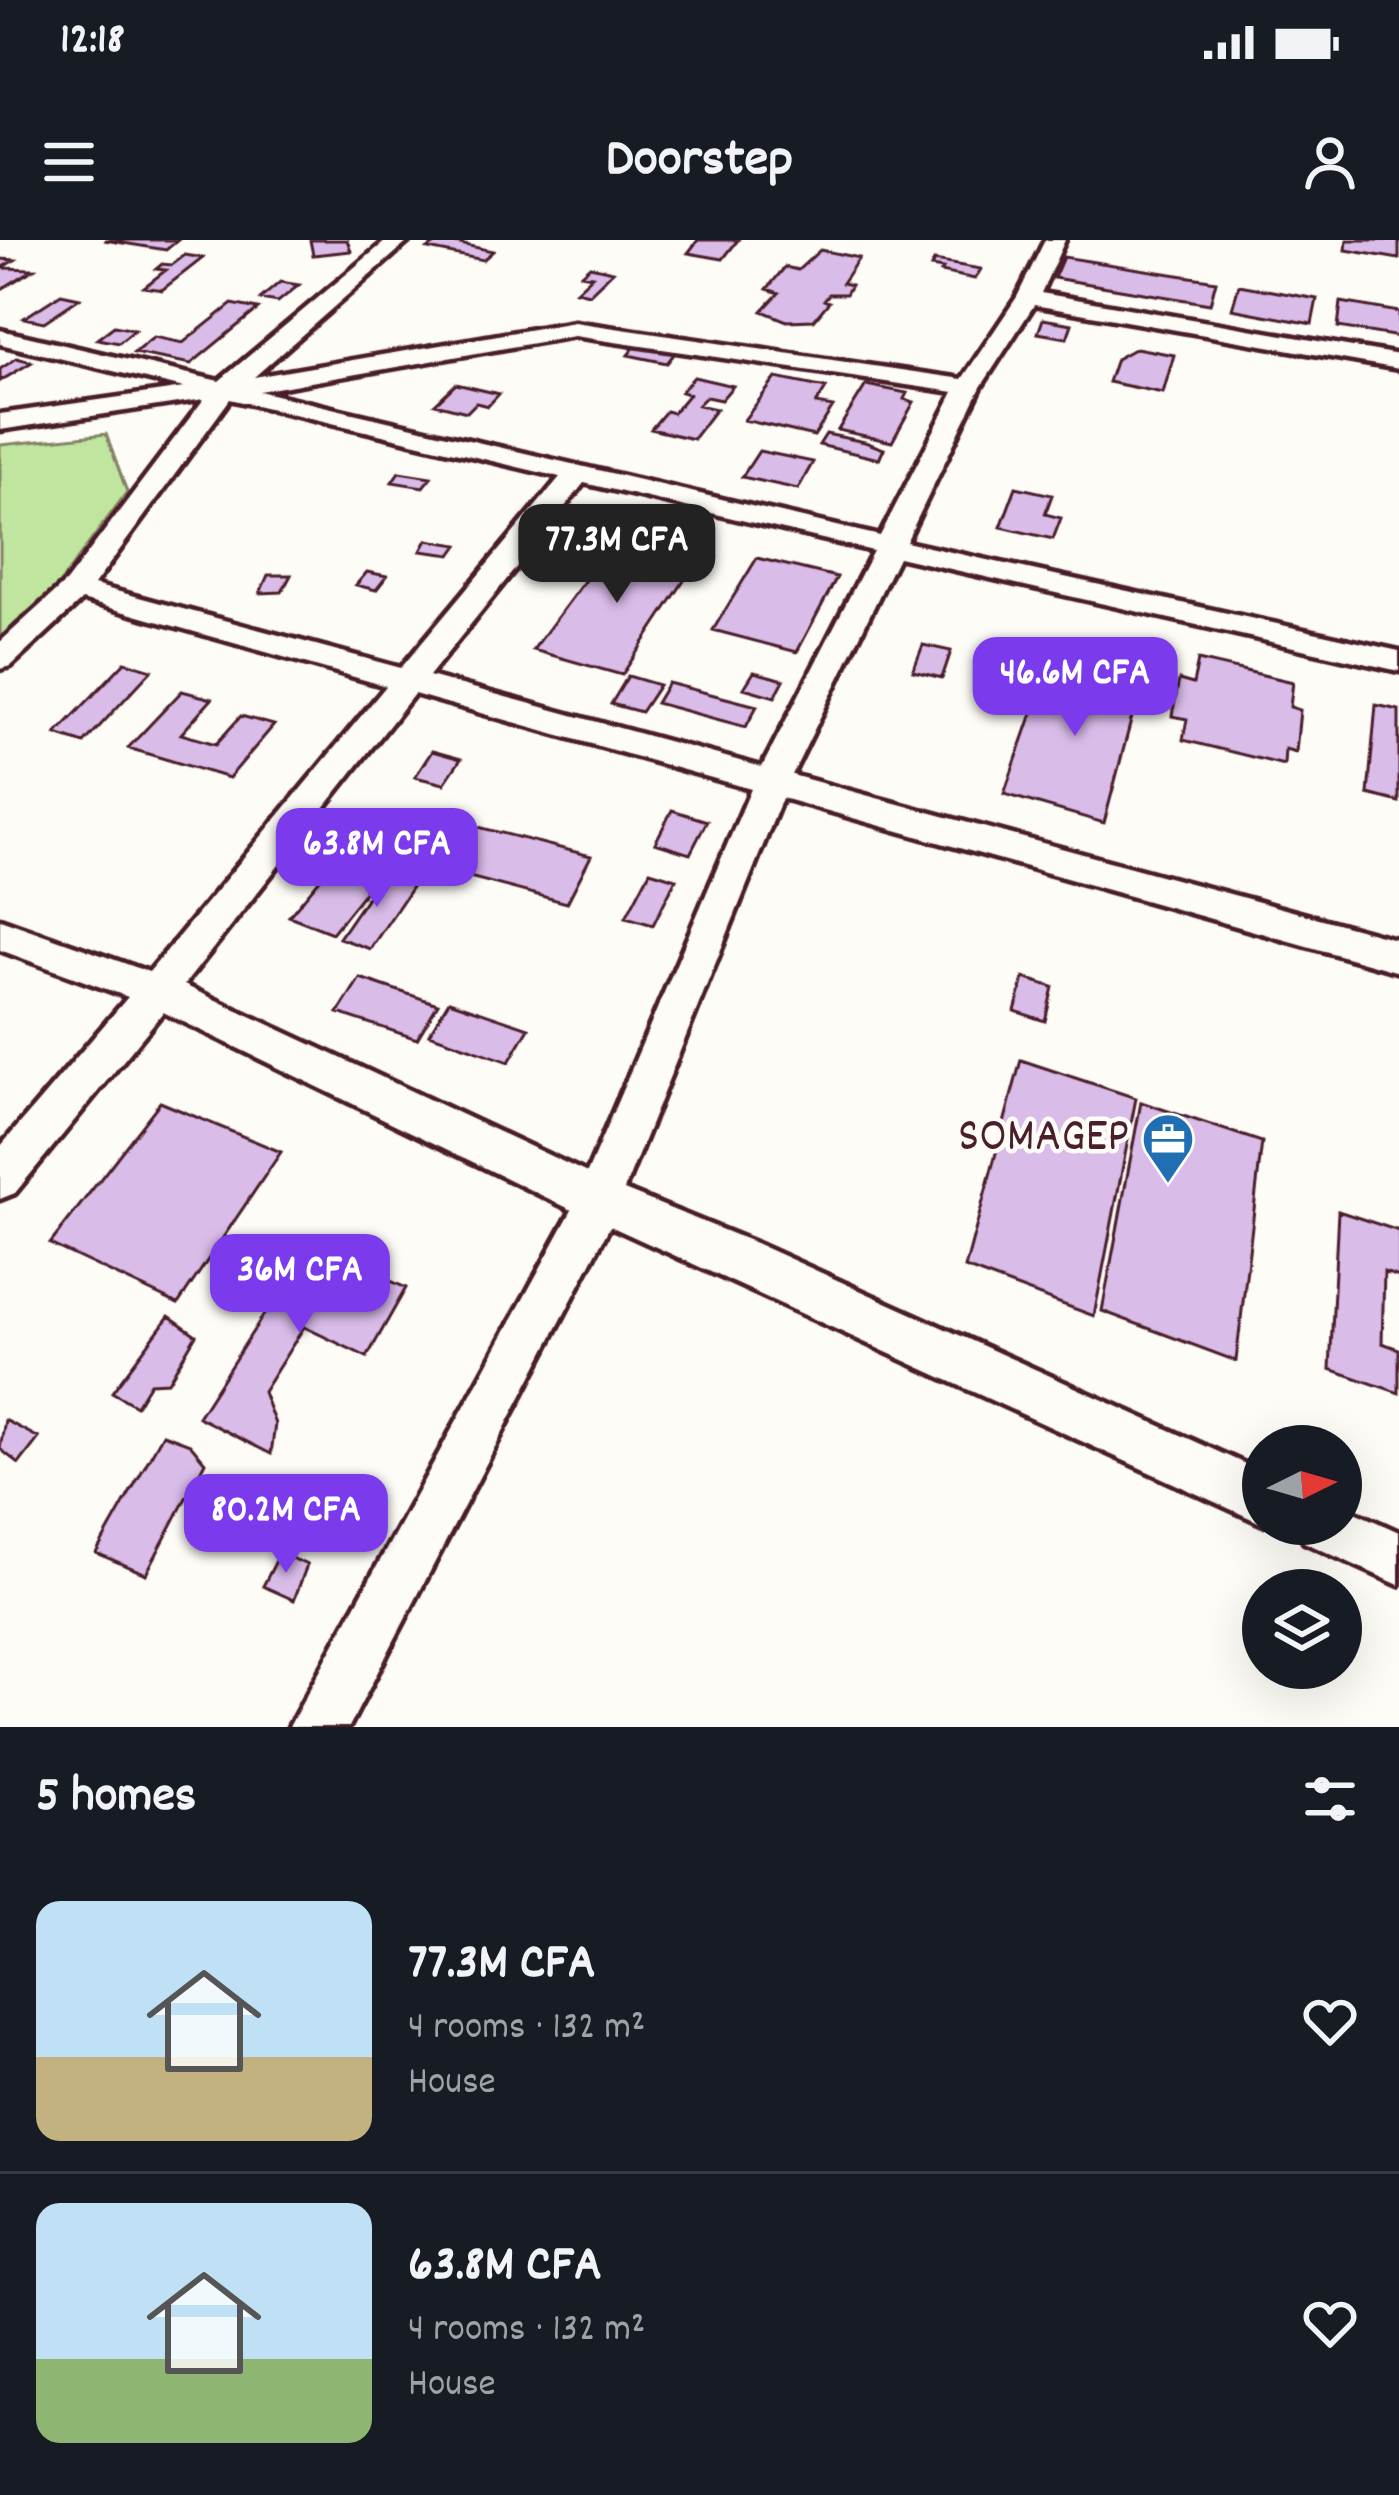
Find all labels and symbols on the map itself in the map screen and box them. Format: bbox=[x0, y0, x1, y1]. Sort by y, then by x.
pin: 77.3M CFA bbox=[480, 504, 754, 606]
pin: 46.6M CFA bbox=[938, 637, 1212, 739]
pin: 63.8M CFA bbox=[240, 808, 514, 910]
place label: SOMAGEP bbox=[958, 1105, 1129, 1174]
office icon: SOMAGEP bbox=[1140, 1111, 1196, 1185]
pin: 36M CFA bbox=[189, 1234, 411, 1336]
north arrow bbox=[1242, 1425, 1362, 1545]
pin: 80.2M CFA bbox=[149, 1474, 423, 1576]

